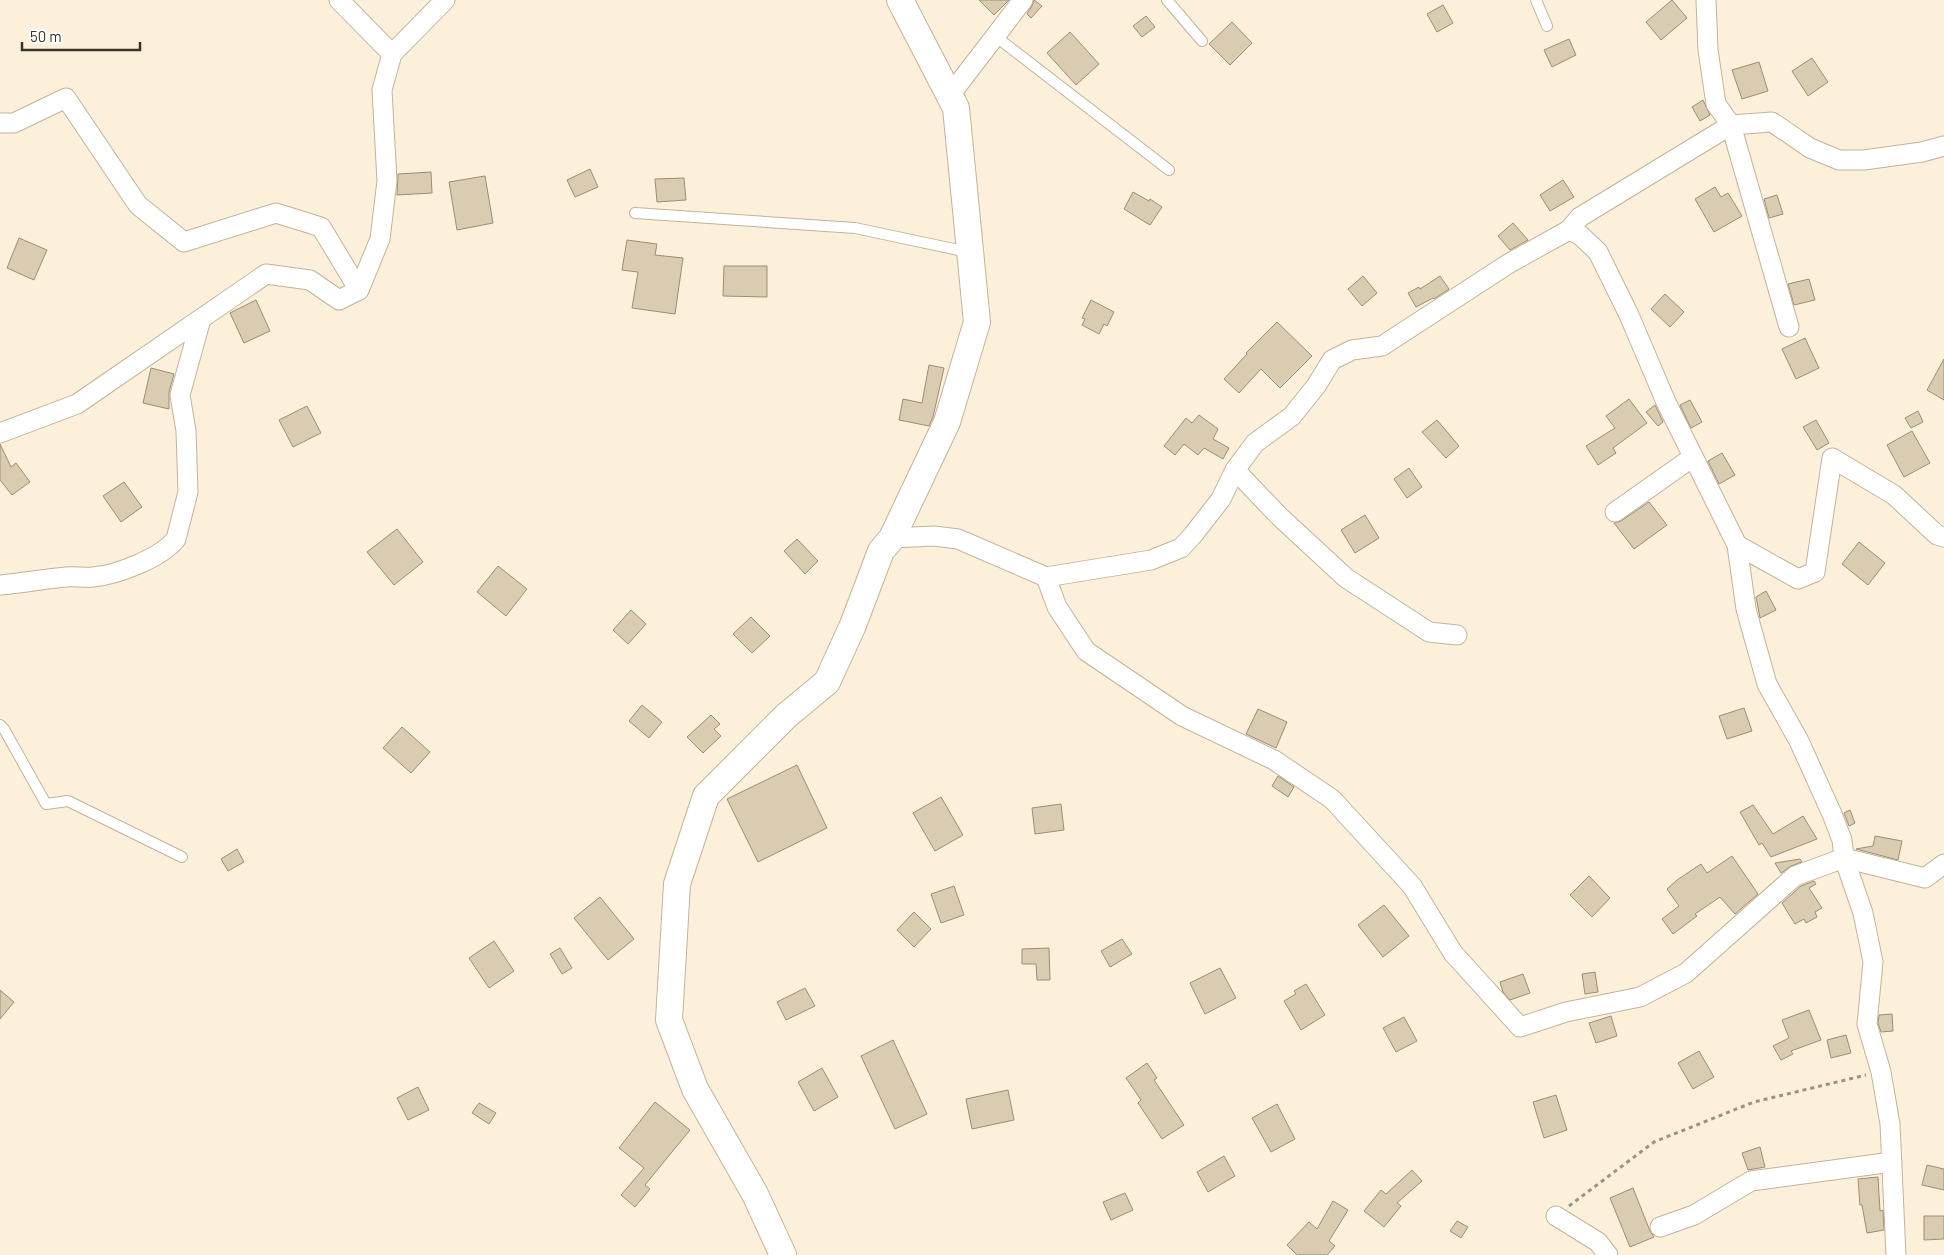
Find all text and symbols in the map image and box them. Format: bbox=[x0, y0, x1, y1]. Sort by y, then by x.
scale bar bbox=[22, 20, 140, 52]
text: 50 m bbox=[30, 27, 62, 45]

